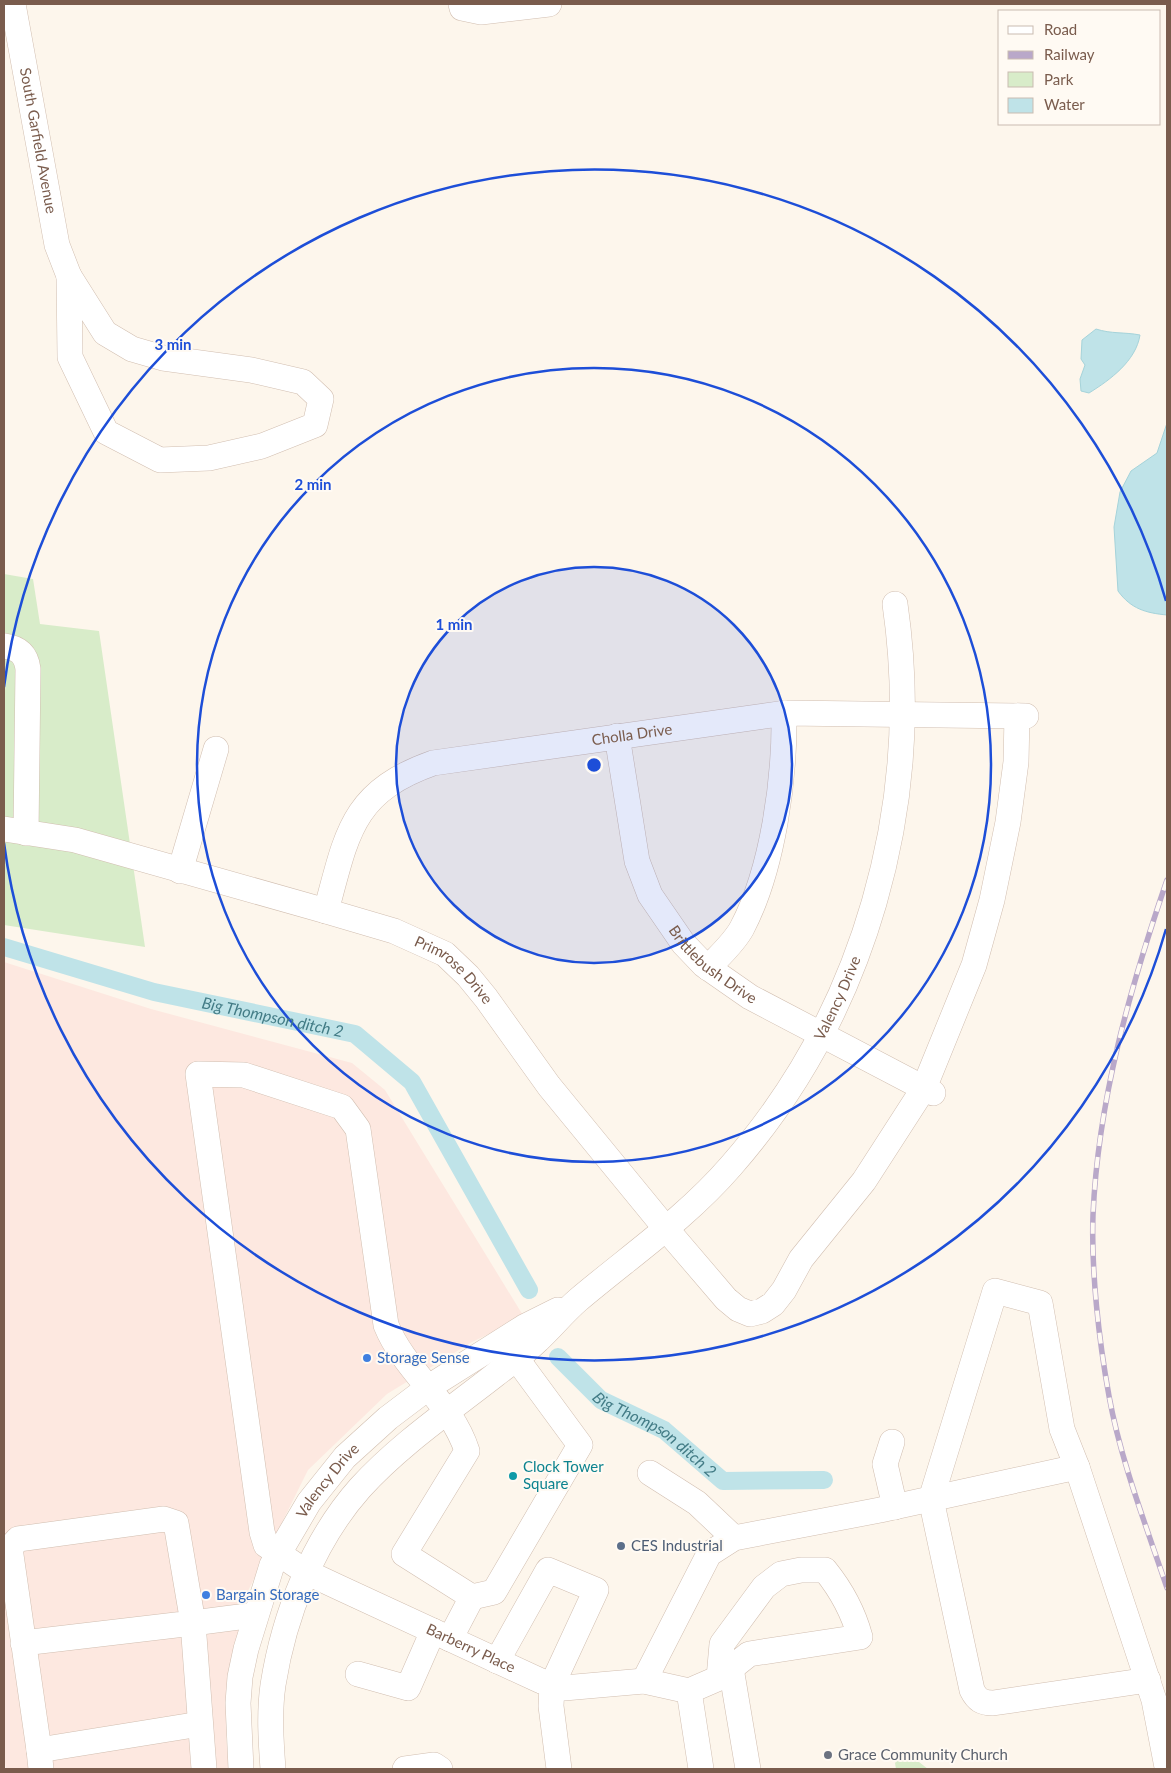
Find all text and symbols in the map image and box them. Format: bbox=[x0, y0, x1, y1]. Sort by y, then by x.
legend bbox=[998, 10, 1161, 125]
text: Road bbox=[1044, 20, 1077, 38]
text: Railway bbox=[1044, 45, 1095, 63]
street label: South Garfield Avenue bbox=[17, 66, 61, 215]
text: Park bbox=[1044, 70, 1074, 88]
text: Water bbox=[1044, 95, 1085, 113]
text: 3 min bbox=[154, 335, 192, 353]
text: 2 min bbox=[294, 475, 332, 493]
text: 1 min bbox=[435, 615, 473, 633]
street label: Cholla Drive bbox=[590, 719, 673, 748]
centre of rings bbox=[585, 756, 603, 774]
street label: Brittlebush Drive bbox=[666, 922, 760, 1007]
street label: Primrose Drive bbox=[412, 932, 497, 1007]
street label: Valency Drive bbox=[810, 953, 864, 1043]
water label: Big Thompson ditch 2 bbox=[200, 992, 345, 1040]
place label: Storage Sense bbox=[377, 1348, 470, 1366]
marker: Storage Sense bbox=[361, 1352, 373, 1364]
water label: Big Thompson ditch 2 bbox=[589, 1387, 721, 1480]
street label: Valency Drive bbox=[292, 1439, 362, 1521]
place label: Clock Tower Square bbox=[523, 1457, 604, 1492]
marker: Clock Tower Square bbox=[507, 1470, 519, 1482]
place label: CES Industrial bbox=[631, 1536, 723, 1554]
marker: CES Industrial bbox=[615, 1540, 627, 1552]
place label: Bargain Storage bbox=[216, 1585, 320, 1603]
marker: Bargain Storage bbox=[200, 1589, 212, 1601]
street label: Barberry Place bbox=[424, 1619, 519, 1676]
place label: Grace Community Church bbox=[838, 1745, 1008, 1763]
marker: Grace Community Church bbox=[822, 1749, 834, 1761]

